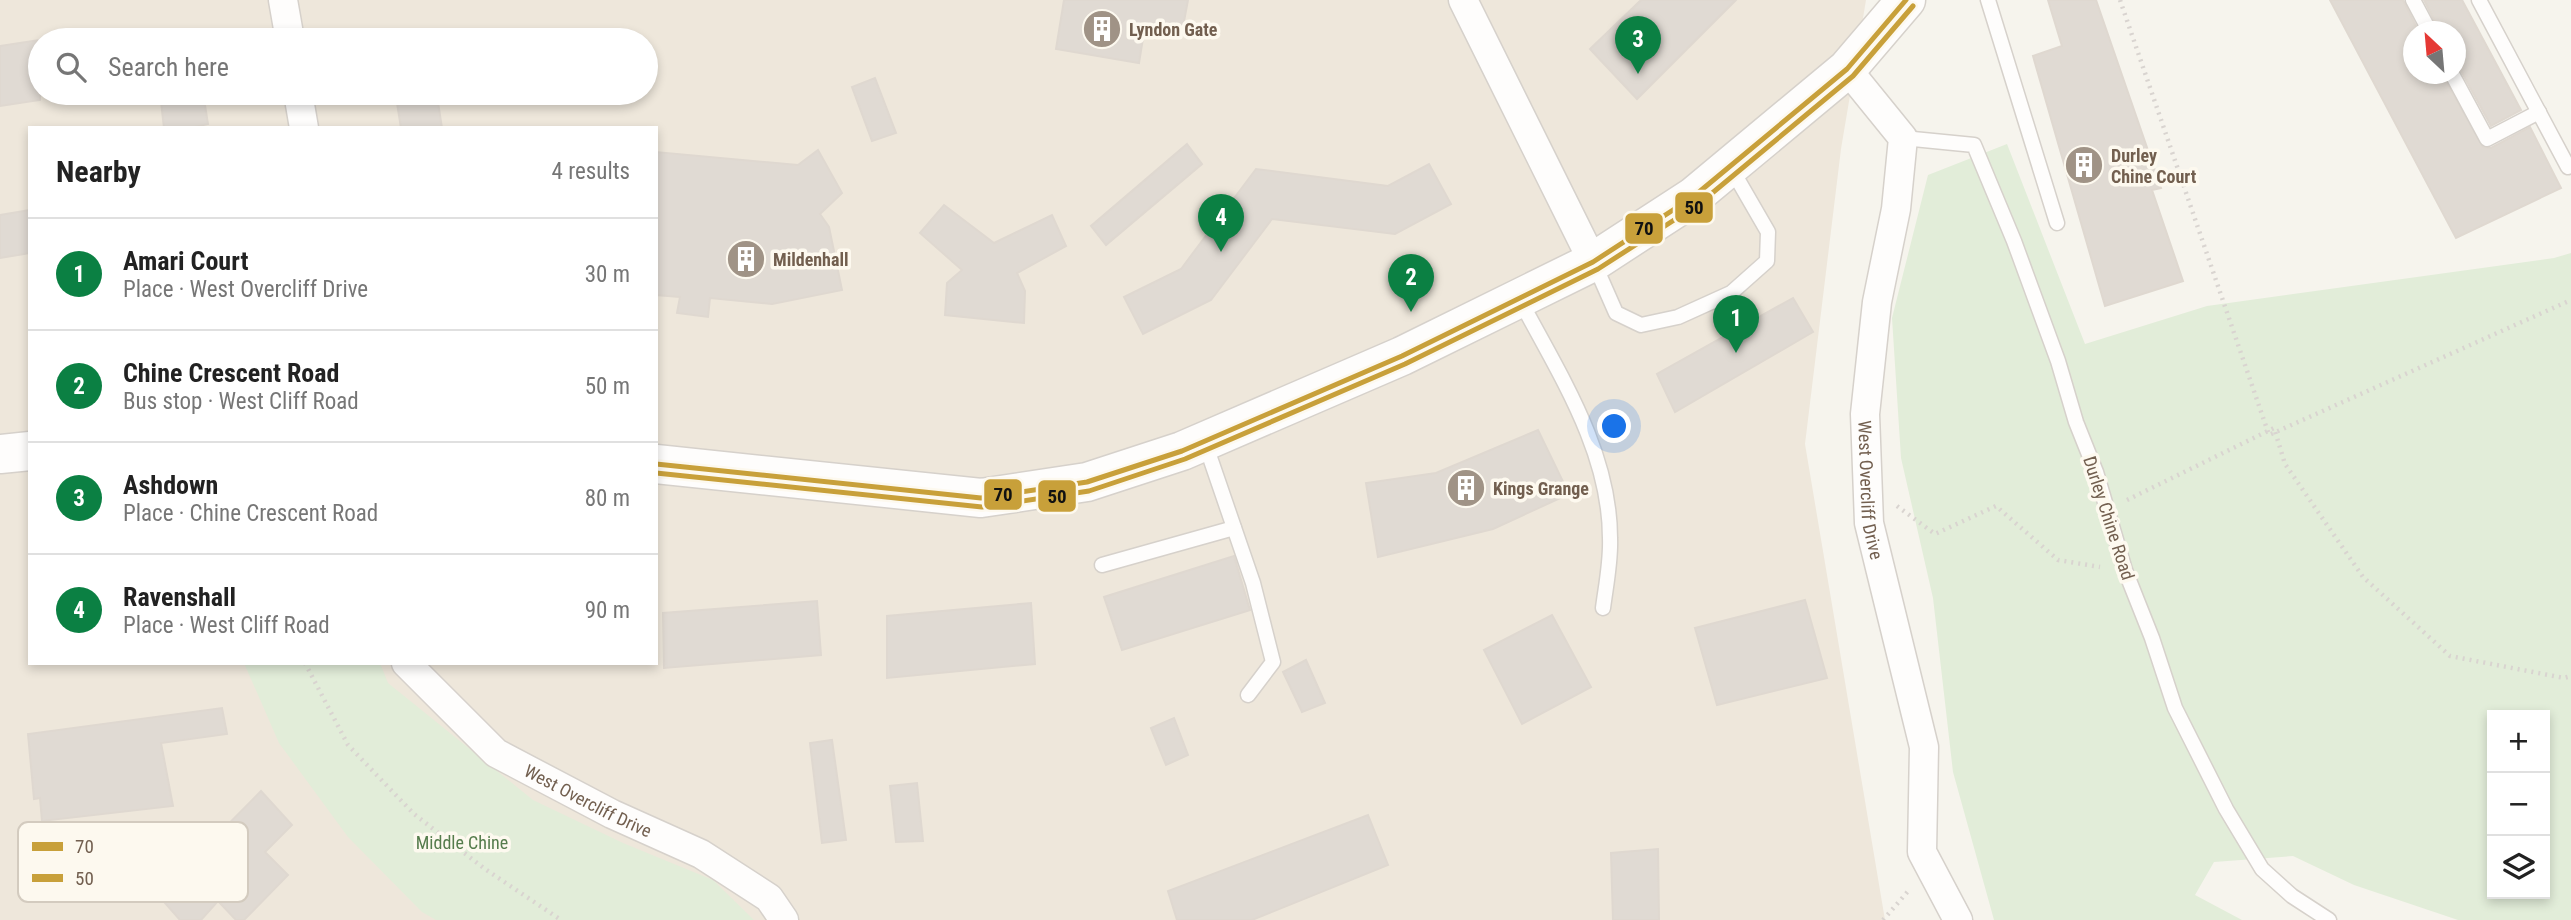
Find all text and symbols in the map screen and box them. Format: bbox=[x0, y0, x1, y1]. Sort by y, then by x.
building icon: Lyndon Gate bbox=[1081, 8, 1123, 50]
pin: 3 bbox=[1615, 16, 1661, 74]
place label: Lyndon Gate bbox=[1129, 19, 1218, 40]
north arrow bbox=[2403, 21, 2466, 84]
search box bbox=[28, 28, 658, 105]
icon: search bbox=[52, 48, 90, 86]
text: Search here bbox=[108, 52, 229, 82]
building icon: Durley Chine Court bbox=[2063, 144, 2105, 186]
place label: Durley Chine Court bbox=[2111, 145, 2197, 187]
text: Nearby bbox=[56, 154, 141, 189]
text: 4 results bbox=[552, 158, 630, 185]
line badge: 50 bbox=[1674, 191, 1714, 224]
pin: 4 bbox=[1198, 194, 1244, 252]
text: 50 bbox=[1684, 196, 1704, 219]
line badge: 70 bbox=[1624, 212, 1664, 245]
text: 70 bbox=[1634, 217, 1654, 240]
building icon: Mildenhall bbox=[725, 238, 767, 280]
text: Amari Court bbox=[123, 246, 248, 276]
place label: Mildenhall bbox=[773, 249, 849, 270]
pin: 2 bbox=[1388, 254, 1434, 312]
text: 1 bbox=[73, 261, 85, 288]
text: 30 m bbox=[585, 261, 630, 288]
text: Place · West Overcliff Drive bbox=[123, 276, 368, 303]
pin: 1 bbox=[1713, 295, 1759, 353]
text: Chine Crescent Road bbox=[123, 358, 339, 388]
text: 2 bbox=[73, 373, 85, 400]
text: 50 m bbox=[585, 373, 630, 400]
text: Bus stop · West Cliff Road bbox=[123, 388, 359, 415]
your location bbox=[1597, 409, 1631, 443]
street label: West Overcliff Drive bbox=[1855, 420, 1888, 562]
street label: Durley Chine Road bbox=[2079, 453, 2139, 583]
building icon: Kings Grange bbox=[1445, 467, 1487, 509]
text: Ashdown bbox=[123, 470, 218, 500]
line badge: 70 bbox=[983, 478, 1023, 511]
place label: Kings Grange bbox=[1493, 478, 1589, 499]
line badge: 50 bbox=[1037, 479, 1077, 513]
text: 70 bbox=[993, 483, 1013, 506]
text: 3 bbox=[73, 485, 85, 512]
text: 80 m bbox=[585, 485, 630, 512]
text: 50 bbox=[1047, 485, 1067, 508]
text: Place · Chine Crescent Road bbox=[123, 500, 378, 527]
text: Ravenshall bbox=[123, 582, 236, 612]
text: 4 bbox=[73, 597, 85, 624]
text: 90 m bbox=[585, 597, 630, 624]
text: Place · West Cliff Road bbox=[123, 612, 330, 639]
map controls bbox=[2487, 710, 2550, 899]
button: + bbox=[2487, 710, 2550, 773]
street label: West Overcliff Drive bbox=[521, 759, 655, 841]
button: − bbox=[2487, 773, 2550, 836]
legend bbox=[18, 822, 248, 902]
park label: Middle Chine bbox=[416, 832, 508, 853]
text: 70 bbox=[75, 835, 94, 858]
button: layers bbox=[2487, 836, 2550, 899]
text: 50 bbox=[75, 867, 94, 890]

